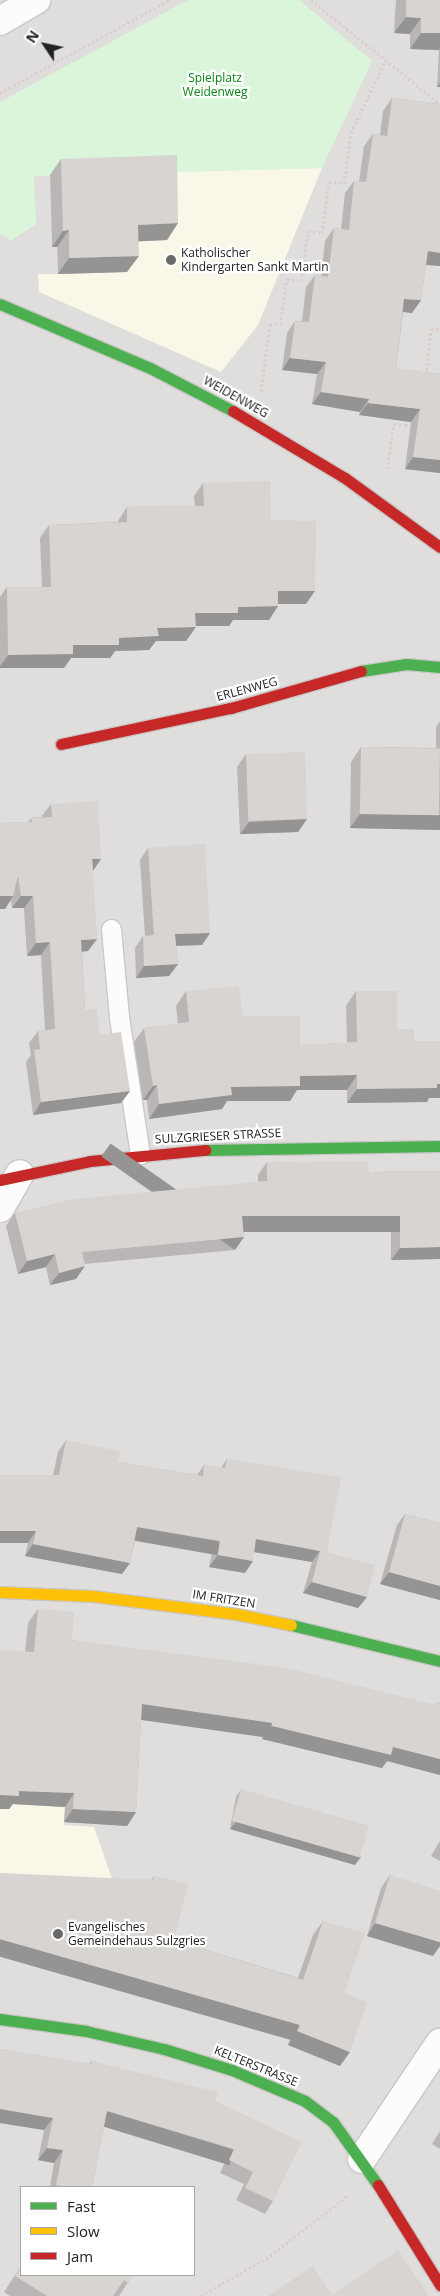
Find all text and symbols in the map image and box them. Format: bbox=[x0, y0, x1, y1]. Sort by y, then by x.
north arrow bbox=[20, 20, 70, 70]
text: N bbox=[21, 26, 43, 46]
park label: Spielplatz Weidenweg bbox=[183, 71, 247, 99]
place label: Katholischer Kindergarten Sankt Martin bbox=[181, 246, 329, 274]
marker: Katholischer Kindergarten Sankt Martin bbox=[165, 254, 177, 266]
street label: WEIDENWEG bbox=[201, 373, 271, 421]
street label: ERLENWEG bbox=[215, 674, 279, 704]
street label: SULZGRIESER STRASSE bbox=[155, 1126, 281, 1146]
street label: IM FRITZEN bbox=[192, 1587, 256, 1611]
place label: Evangelisches Gemeindehaus Sulzgries bbox=[68, 1920, 206, 1948]
marker: Evangelisches Gemeindehaus Sulzgries bbox=[52, 1928, 64, 1940]
street label: KELTERSTRASSE bbox=[212, 2043, 300, 2089]
legend bbox=[20, 2186, 195, 2276]
text: Fast bbox=[67, 2196, 96, 2216]
text: Slow bbox=[67, 2221, 100, 2241]
text: Jam bbox=[67, 2246, 93, 2266]

